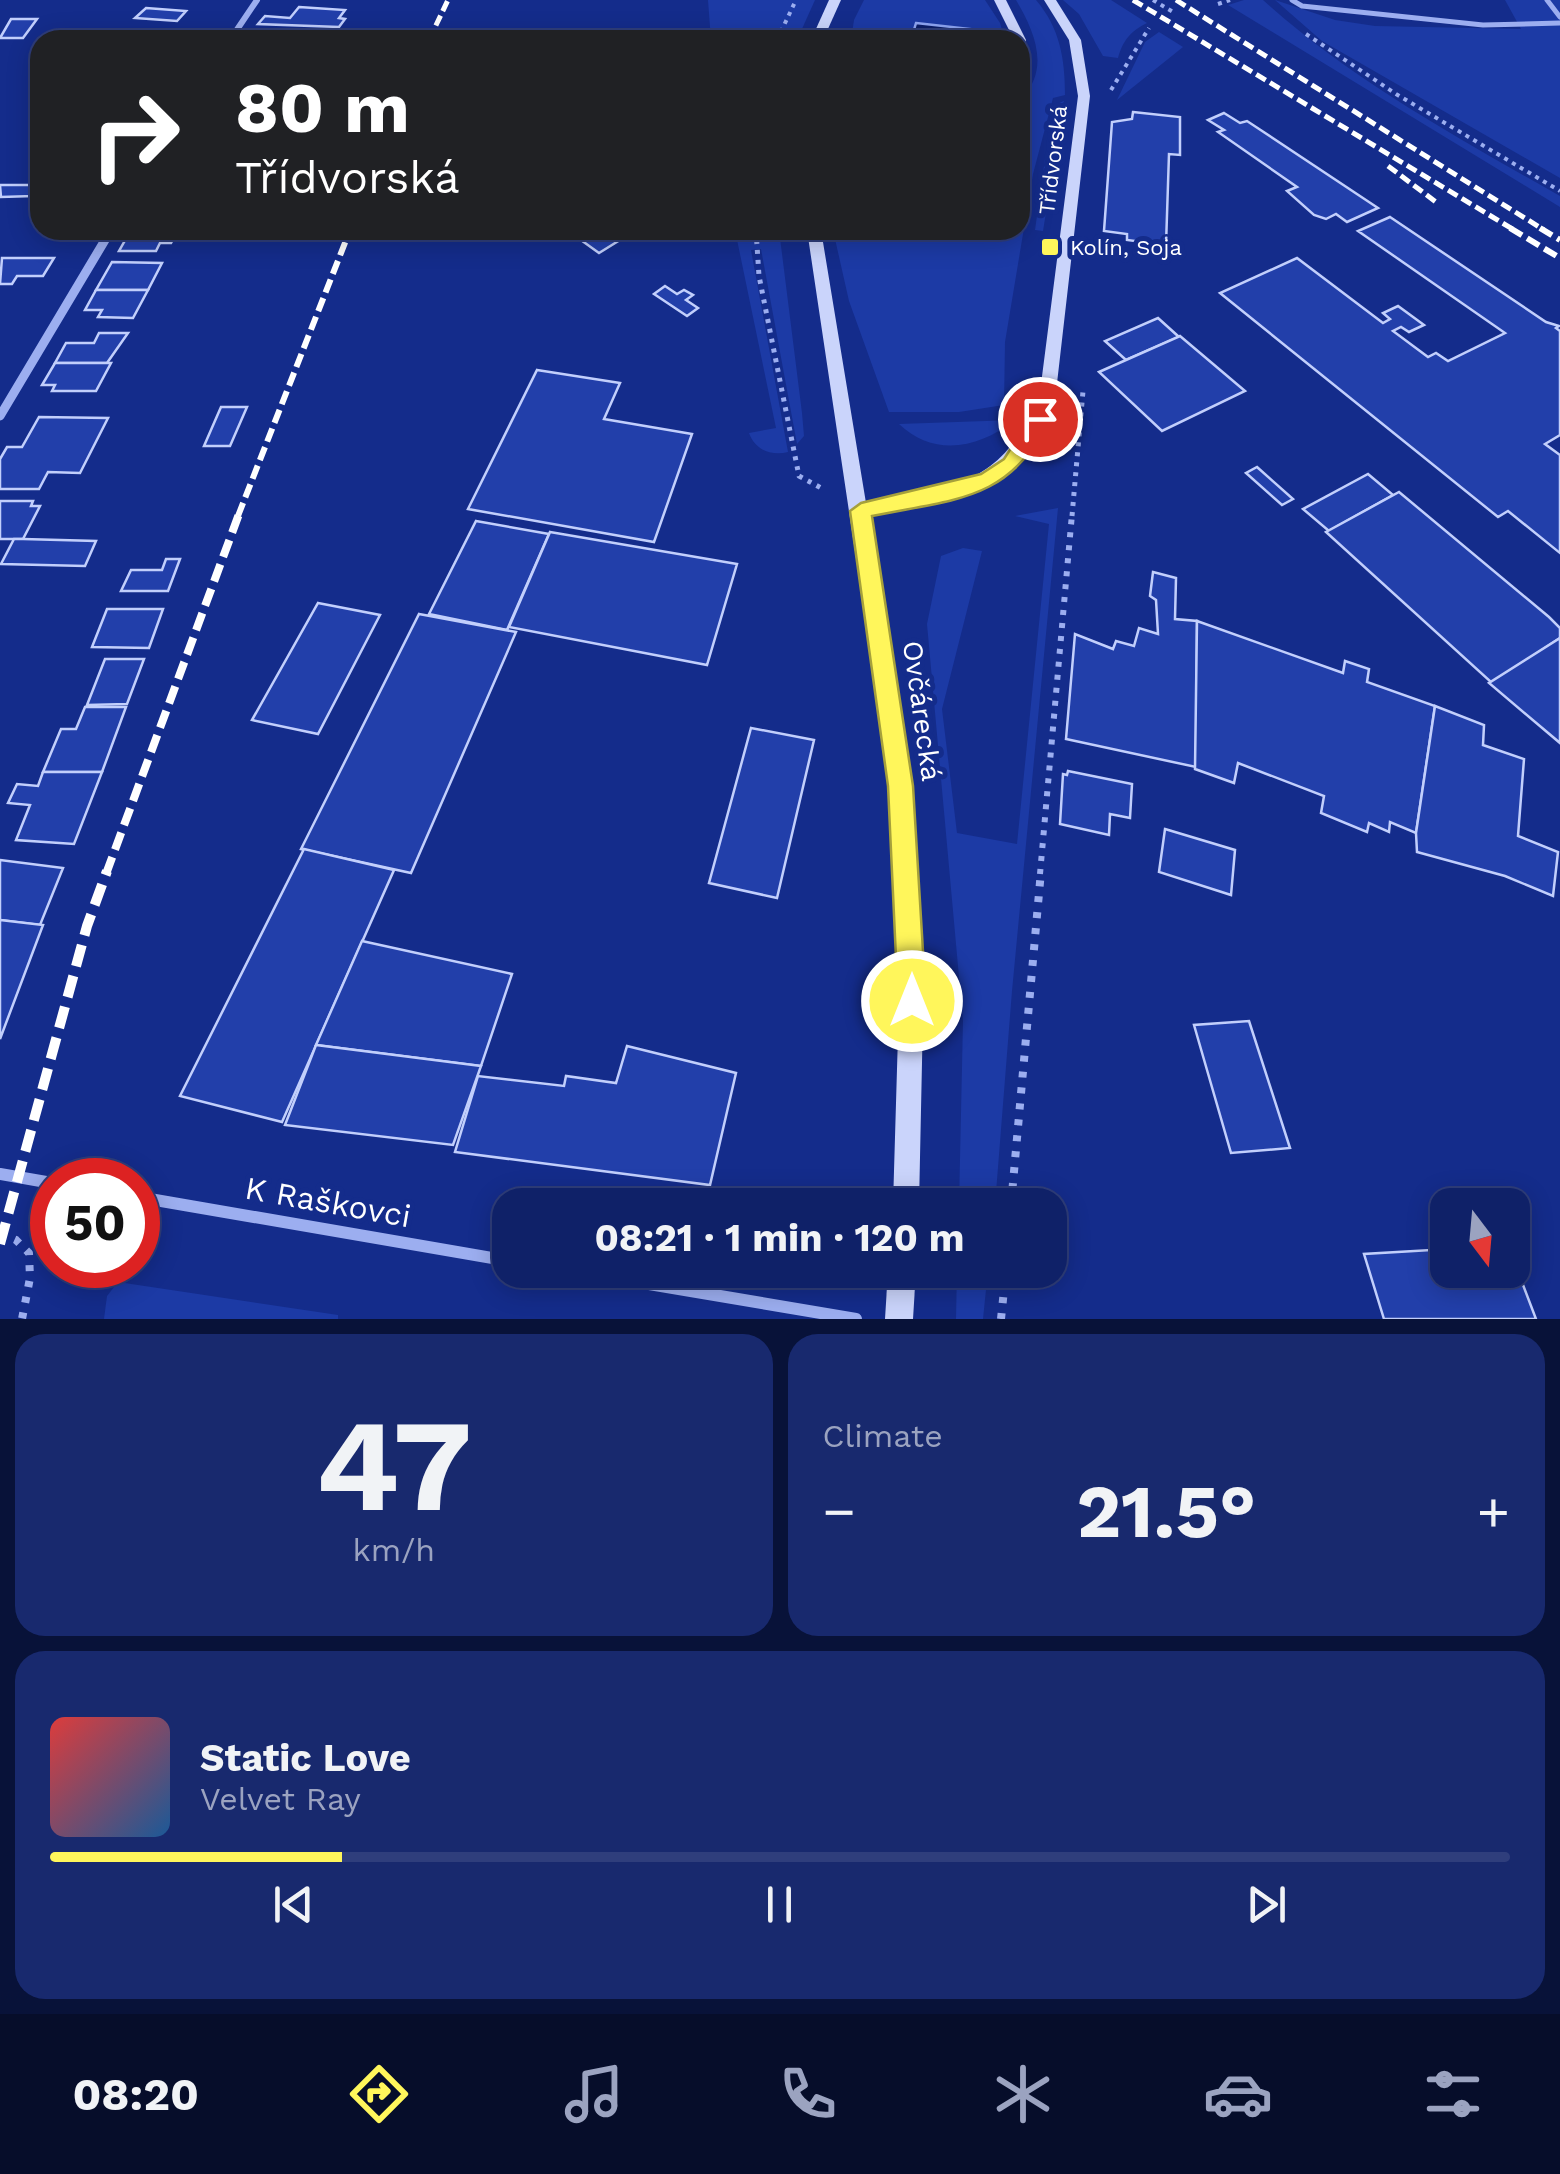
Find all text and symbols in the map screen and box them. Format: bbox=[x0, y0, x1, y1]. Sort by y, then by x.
text: 80 m bbox=[235, 67, 410, 149]
icon: right bbox=[70, 70, 200, 200]
street label: Třídvorská bbox=[1034, 104, 1072, 216]
text: Třídvorská bbox=[235, 151, 460, 204]
place label: Kolín, Soja bbox=[1070, 235, 1182, 260]
marker: Kolín, Soja bbox=[1039, 236, 1061, 258]
pin bbox=[998, 377, 1083, 462]
icon: arrive bbox=[1013, 392, 1068, 447]
street label: Ovčárecká bbox=[896, 639, 948, 783]
position arrow bbox=[860, 949, 964, 1053]
speed limit sign: 50 bbox=[30, 1158, 160, 1288]
street label: K Raškovci bbox=[242, 1169, 414, 1235]
north arrow bbox=[1430, 1188, 1530, 1288]
map controls bbox=[1430, 1188, 1530, 1288]
text: 08:21 · 1 min · 120 m bbox=[594, 1216, 965, 1260]
text: 47 bbox=[315, 1389, 472, 1542]
text: Climate bbox=[823, 1417, 943, 1455]
text: 21.5° bbox=[1076, 1467, 1256, 1555]
text: − bbox=[823, 1479, 856, 1543]
text: + bbox=[1477, 1479, 1510, 1543]
text: km/h bbox=[353, 1531, 435, 1569]
text: Static Love bbox=[200, 1736, 411, 1780]
text: Velvet Ray bbox=[200, 1780, 361, 1818]
icon: previous bbox=[266, 1877, 321, 1932]
icon: pause bbox=[752, 1877, 807, 1932]
icon: next bbox=[1239, 1877, 1294, 1932]
icon: directions bbox=[344, 2059, 414, 2129]
icon: music bbox=[559, 2059, 629, 2129]
icon: phone bbox=[773, 2059, 843, 2129]
icon: climate bbox=[988, 2059, 1058, 2129]
icon: car bbox=[1203, 2059, 1273, 2129]
icon: filters bbox=[1418, 2059, 1488, 2129]
text: 08:20 bbox=[72, 2068, 199, 2121]

